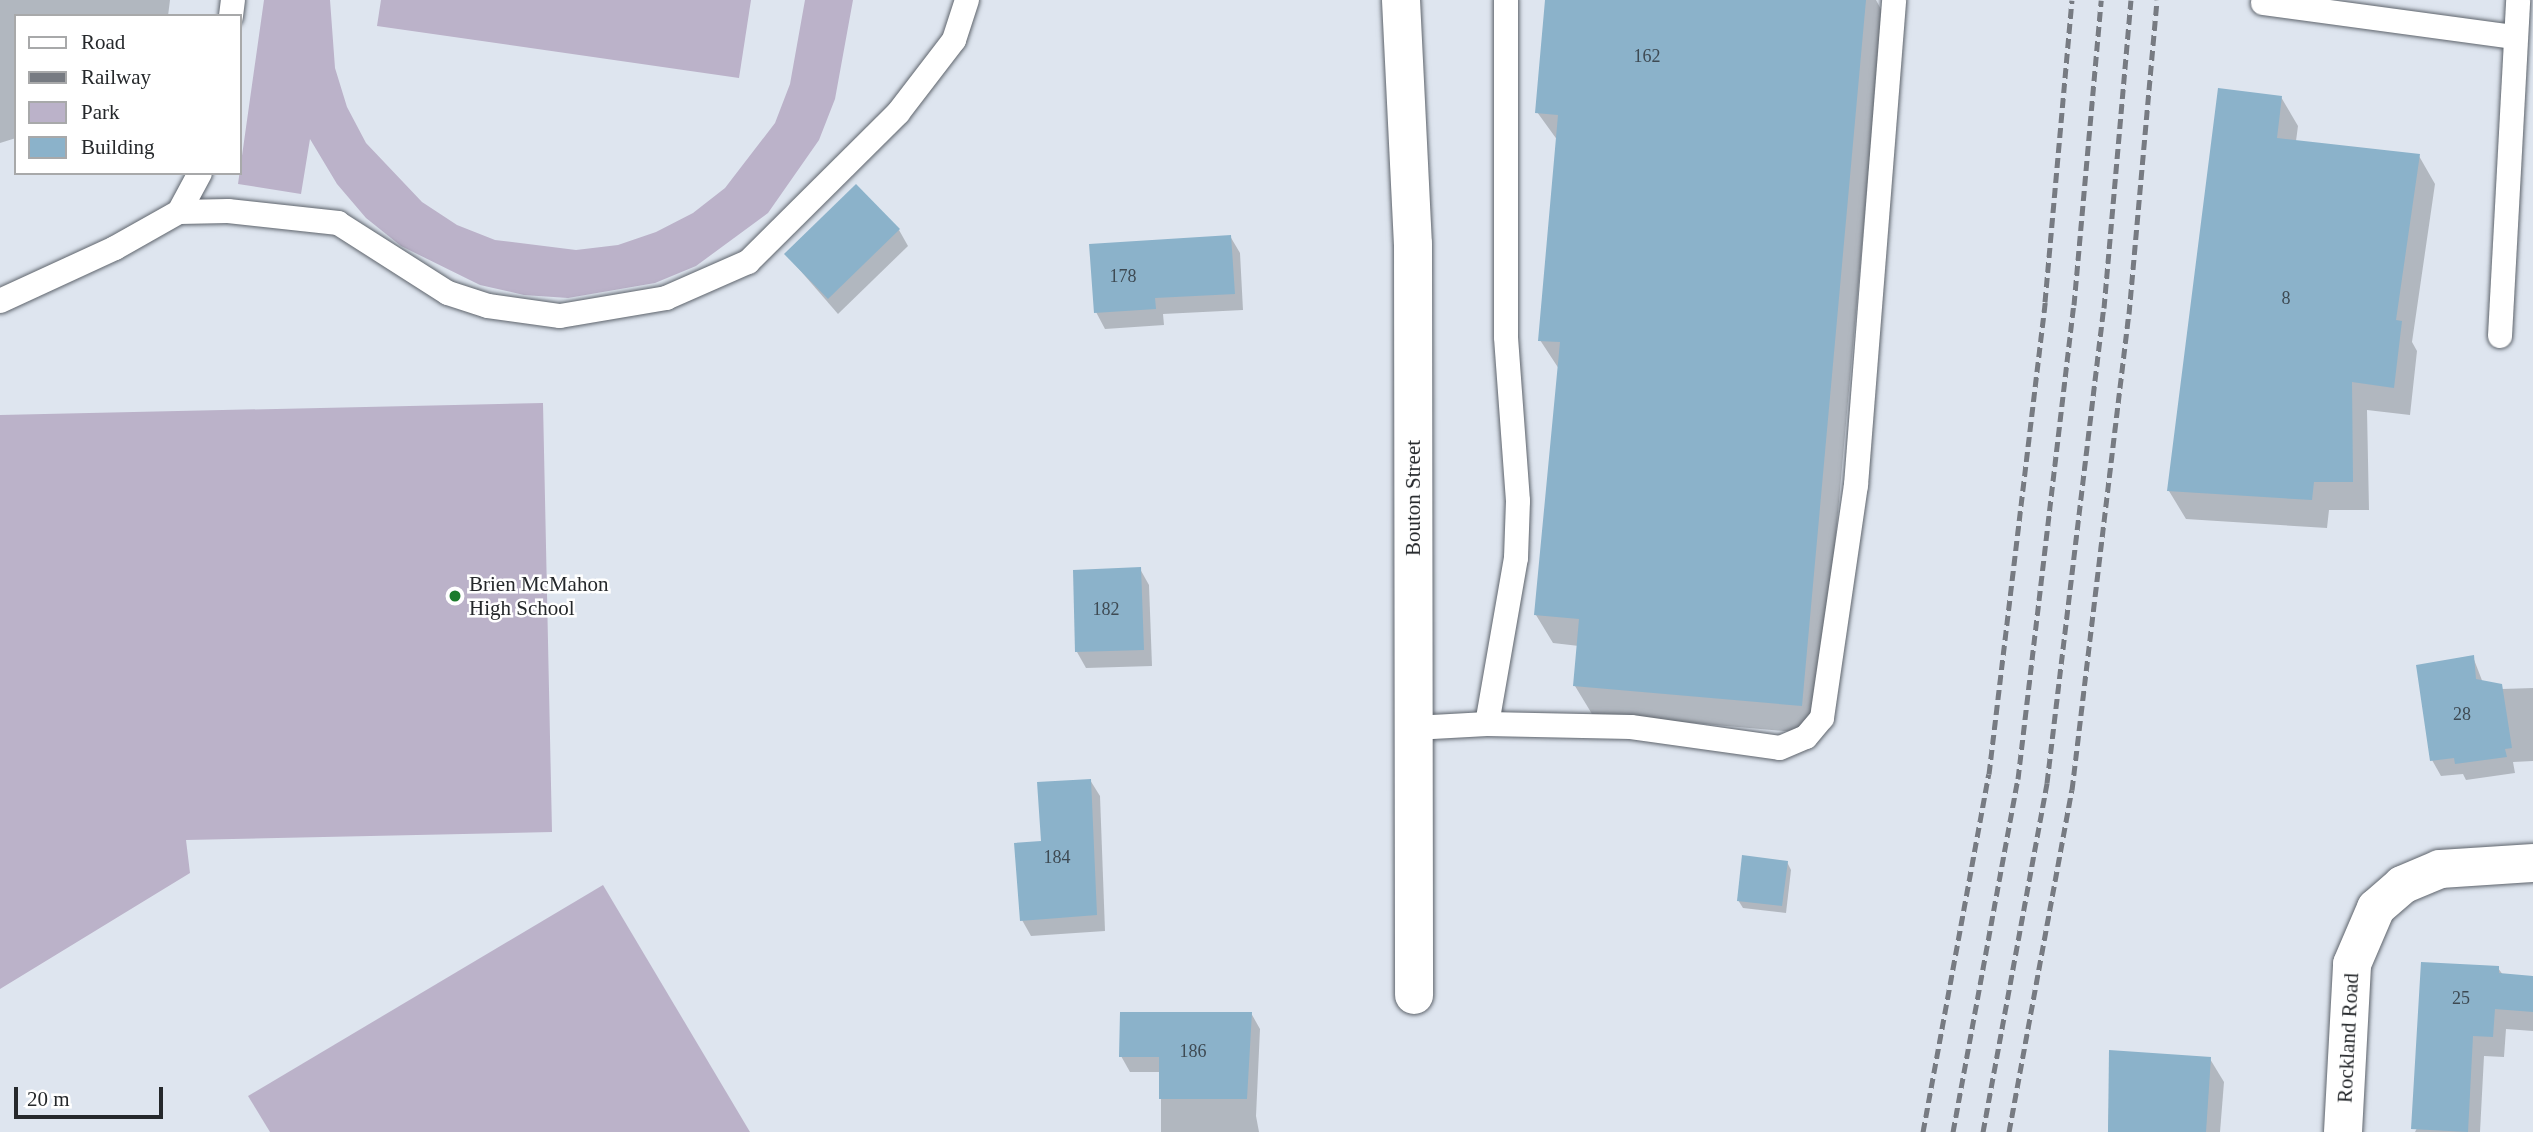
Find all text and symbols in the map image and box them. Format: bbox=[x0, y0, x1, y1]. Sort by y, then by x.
legend bbox=[14, 14, 242, 175]
text: Road bbox=[81, 30, 125, 54]
house number: 162 bbox=[1634, 45, 1660, 67]
text: Railway bbox=[81, 65, 151, 89]
text: Park bbox=[81, 100, 120, 124]
text: Building bbox=[81, 135, 155, 159]
house number: 178 bbox=[1110, 265, 1136, 287]
house number: 8 bbox=[2281, 287, 2290, 309]
street label: Bouton Street bbox=[1400, 440, 1426, 556]
place label: Brien McMahon High School bbox=[469, 571, 608, 621]
marker: Brien McMahon High School bbox=[447, 588, 463, 604]
house number: 182 bbox=[1092, 598, 1120, 620]
house number: 28 bbox=[2453, 703, 2471, 725]
house number: 184 bbox=[1044, 846, 1070, 868]
street label: Rockland Road bbox=[2332, 972, 2364, 1104]
house number: 25 bbox=[2452, 987, 2470, 1009]
house number: 186 bbox=[1180, 1040, 1206, 1062]
scale bar bbox=[18, 1072, 166, 1116]
text: 20 m bbox=[27, 1087, 70, 1111]

